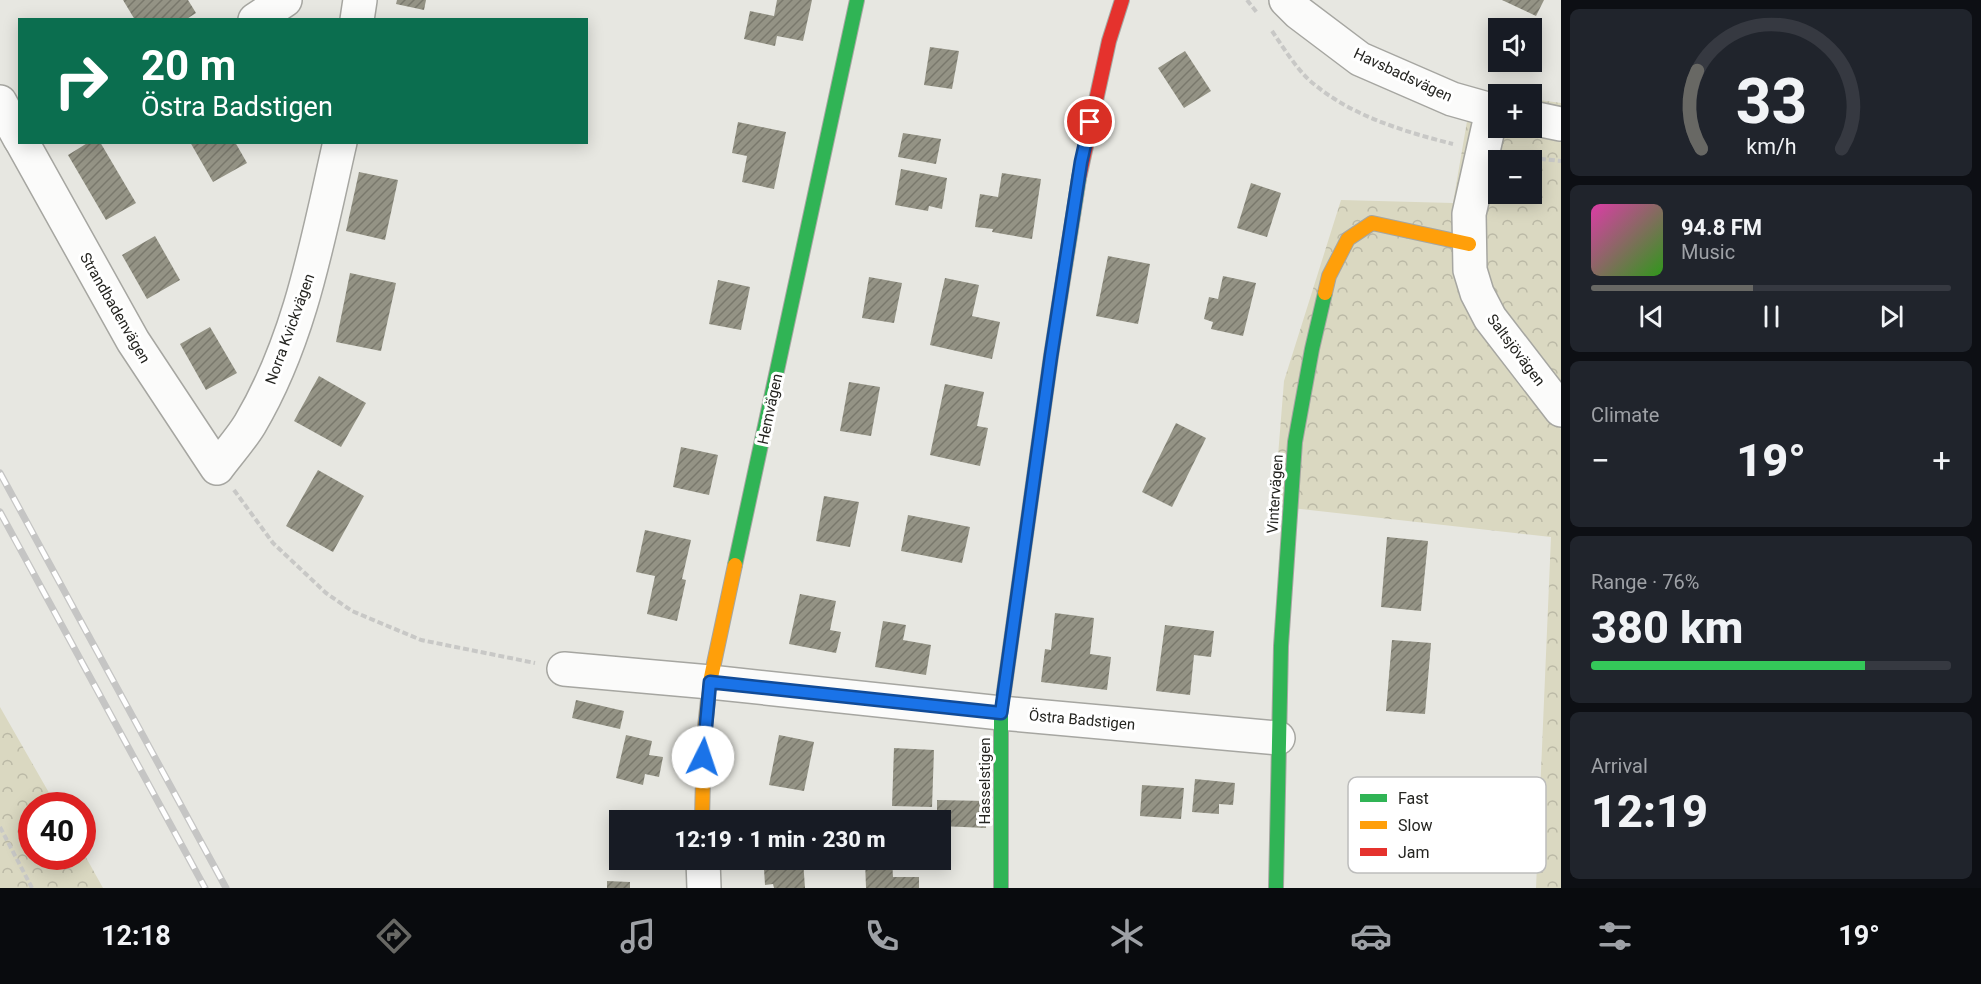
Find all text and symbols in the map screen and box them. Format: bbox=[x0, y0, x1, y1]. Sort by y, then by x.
map controls bbox=[1488, 18, 1542, 204]
button: sound bbox=[1488, 18, 1542, 72]
text: 20 m bbox=[141, 41, 236, 90]
icon: right bbox=[42, 42, 120, 120]
street label: Havsbadsvägen bbox=[1351, 44, 1455, 106]
text: 33 bbox=[1735, 66, 1807, 139]
button: + bbox=[1488, 84, 1542, 138]
text: Östra Badstigen bbox=[141, 91, 333, 123]
pin bbox=[1064, 96, 1115, 147]
icon: arrive bbox=[1073, 105, 1106, 138]
text: km/h bbox=[1746, 135, 1796, 160]
button: − bbox=[1488, 150, 1542, 204]
text: 94.8 FM bbox=[1681, 215, 1762, 240]
text: Music bbox=[1681, 240, 1735, 264]
street label: Strandbadenvägen bbox=[76, 249, 154, 367]
street label: Norra Kvickvägen bbox=[262, 271, 318, 387]
icon: previous bbox=[1635, 300, 1668, 333]
icon: pause bbox=[1755, 300, 1788, 333]
icon: next bbox=[1875, 300, 1908, 333]
street label: Saltsjövägen bbox=[1483, 310, 1549, 390]
street label: Hemvägen bbox=[754, 372, 786, 446]
text: Climate bbox=[1591, 403, 1659, 427]
text: 19° bbox=[1736, 434, 1806, 487]
text: − bbox=[1591, 441, 1610, 480]
text: + bbox=[1932, 441, 1951, 480]
street label: Vintervägen bbox=[1263, 454, 1287, 534]
text: Range · 76% bbox=[1591, 570, 1699, 594]
text: 380 km bbox=[1591, 601, 1743, 654]
street label: Östra Badstigen bbox=[1028, 706, 1136, 734]
position arrow bbox=[671, 725, 735, 789]
street label: Hasselstigen bbox=[976, 738, 994, 824]
text: Arrival bbox=[1591, 754, 1648, 778]
legend bbox=[1348, 777, 1546, 873]
text: 12:19 bbox=[1591, 785, 1708, 838]
text: Fast bbox=[1398, 789, 1429, 808]
speed limit sign: 40 bbox=[18, 792, 96, 870]
text: Slow bbox=[1398, 816, 1433, 835]
text: 12:19 · 1 min · 230 m bbox=[675, 827, 885, 852]
text: Jam bbox=[1398, 843, 1430, 862]
icon: directions bbox=[373, 915, 415, 957]
icon: music bbox=[617, 915, 659, 957]
icon: phone bbox=[861, 915, 903, 957]
icon: climate bbox=[1106, 915, 1148, 957]
icon: car bbox=[1350, 915, 1392, 957]
icon: filters bbox=[1594, 915, 1636, 957]
text: 12:18 bbox=[101, 920, 171, 952]
text: 19° bbox=[1838, 920, 1880, 952]

